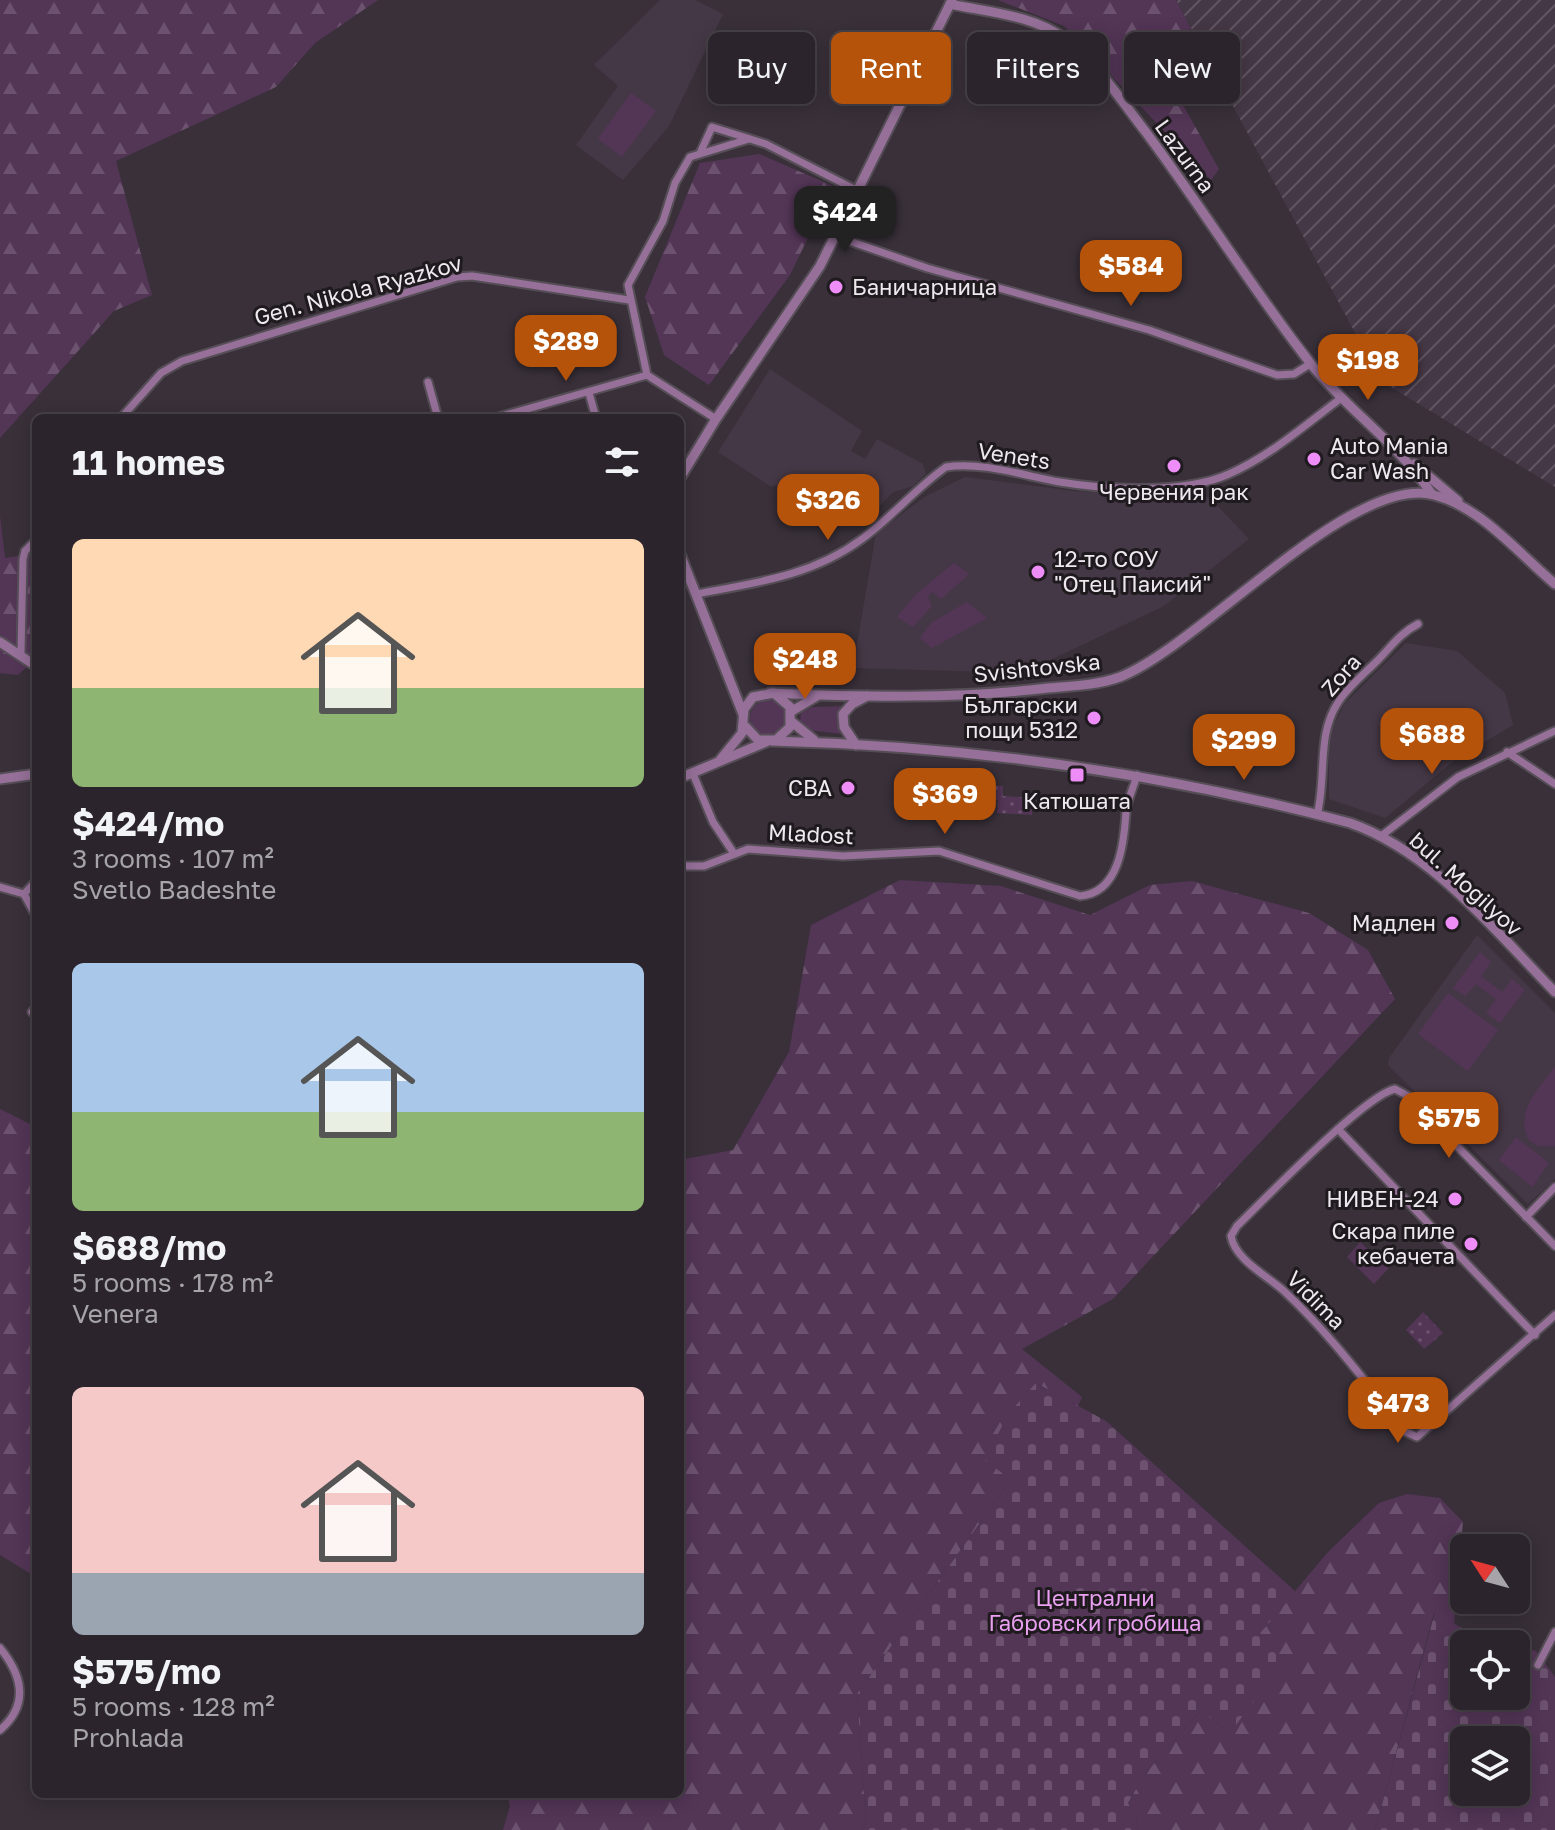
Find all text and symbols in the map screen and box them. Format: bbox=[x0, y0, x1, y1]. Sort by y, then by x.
chip: Buy bbox=[708, 32, 815, 104]
chip: Rent bbox=[831, 32, 951, 104]
chip: Filters bbox=[967, 32, 1108, 104]
chip: New bbox=[1124, 32, 1240, 104]
street label: Lazurna bbox=[1150, 114, 1221, 198]
pin: $424 bbox=[798, 186, 892, 254]
text: $424 bbox=[812, 196, 878, 227]
pin: $584 bbox=[1084, 240, 1178, 308]
street label: Gen. Nikola Ryazkov bbox=[251, 249, 465, 330]
text: $584 bbox=[1098, 250, 1164, 281]
place label: Баничарница bbox=[852, 273, 997, 300]
marker: Баничарница bbox=[827, 278, 845, 296]
pin: $289 bbox=[519, 315, 613, 383]
text: $289 bbox=[533, 325, 599, 356]
pin: $198 bbox=[1321, 334, 1415, 402]
text: $198 bbox=[1336, 344, 1400, 375]
place label: Auto Mania Car Wash bbox=[1330, 432, 1448, 484]
street label: Venets bbox=[976, 436, 1052, 475]
icon: filters bbox=[600, 440, 644, 484]
text: 11 homes bbox=[72, 442, 225, 482]
marker: Auto Mania Car Wash bbox=[1305, 450, 1323, 468]
marker: Червения рак bbox=[1165, 457, 1183, 475]
pin: $326 bbox=[781, 474, 875, 542]
place label: Червения рак bbox=[1099, 478, 1249, 505]
text: $326 bbox=[795, 484, 861, 515]
place label: 12-то СОУ "Отец Паисий" bbox=[1054, 545, 1211, 597]
marker: 12-то СОУ "Отец Паисий" bbox=[1029, 563, 1047, 581]
icon: home bbox=[286, 591, 430, 735]
pin: $248 bbox=[758, 633, 852, 701]
text: $248 bbox=[772, 643, 838, 674]
street label: Svishtovska bbox=[972, 647, 1102, 688]
street label: Zora bbox=[1315, 648, 1366, 701]
place label: Български пощи 5312 bbox=[964, 691, 1078, 743]
pin: $688 bbox=[1385, 708, 1479, 776]
marker: Български пощи 5312 bbox=[1085, 709, 1103, 727]
pin: $299 bbox=[1197, 714, 1291, 782]
text: $688 bbox=[1398, 718, 1466, 749]
text: $299 bbox=[1211, 724, 1277, 755]
marker: Катюшата bbox=[1068, 766, 1086, 784]
pin: $369 bbox=[898, 768, 992, 836]
place label: CBA bbox=[788, 774, 832, 801]
text: $369 bbox=[912, 778, 978, 809]
marker: CBA bbox=[839, 779, 857, 797]
place label: Катюшата bbox=[1023, 787, 1131, 814]
text: $424/mo bbox=[72, 803, 225, 843]
street label: Mladost bbox=[768, 818, 854, 849]
street label: bul. Mogilyov bbox=[1404, 826, 1528, 941]
text: 3 rooms · 107 m² bbox=[72, 843, 274, 874]
text: Svetlo Badeshte bbox=[72, 874, 276, 905]
place label: Мадлен bbox=[1352, 909, 1436, 936]
marker: Мадлен bbox=[1443, 914, 1461, 932]
icon: home bbox=[286, 1015, 430, 1159]
pin: $575 bbox=[1402, 1092, 1496, 1160]
text: $575 bbox=[1417, 1102, 1481, 1133]
place label: НИВЕН-24 bbox=[1326, 1185, 1439, 1212]
marker: НИВЕН-24 bbox=[1446, 1190, 1464, 1208]
place label: Скара пиле кебачета bbox=[1331, 1217, 1455, 1269]
text: $688/mo bbox=[72, 1227, 226, 1267]
marker: Скара пиле кебачета bbox=[1462, 1235, 1480, 1253]
street label: Vidima bbox=[1281, 1265, 1351, 1335]
text: 5 rooms · 178 m² bbox=[72, 1267, 273, 1298]
text: Venera bbox=[72, 1298, 159, 1329]
pin: $473 bbox=[1351, 1377, 1445, 1445]
text: $473 bbox=[1366, 1387, 1430, 1418]
icon: home bbox=[286, 1439, 430, 1583]
north arrow bbox=[1450, 1534, 1530, 1614]
map controls bbox=[1450, 1534, 1530, 1806]
park label: Централни Габровски гробища bbox=[989, 1584, 1201, 1636]
button: locate bbox=[1450, 1630, 1530, 1710]
text: $575/mo bbox=[72, 1651, 221, 1691]
text: 5 rooms · 128 m² bbox=[72, 1691, 275, 1722]
text: Prohlada bbox=[72, 1722, 184, 1753]
button: layers bbox=[1450, 1726, 1530, 1806]

